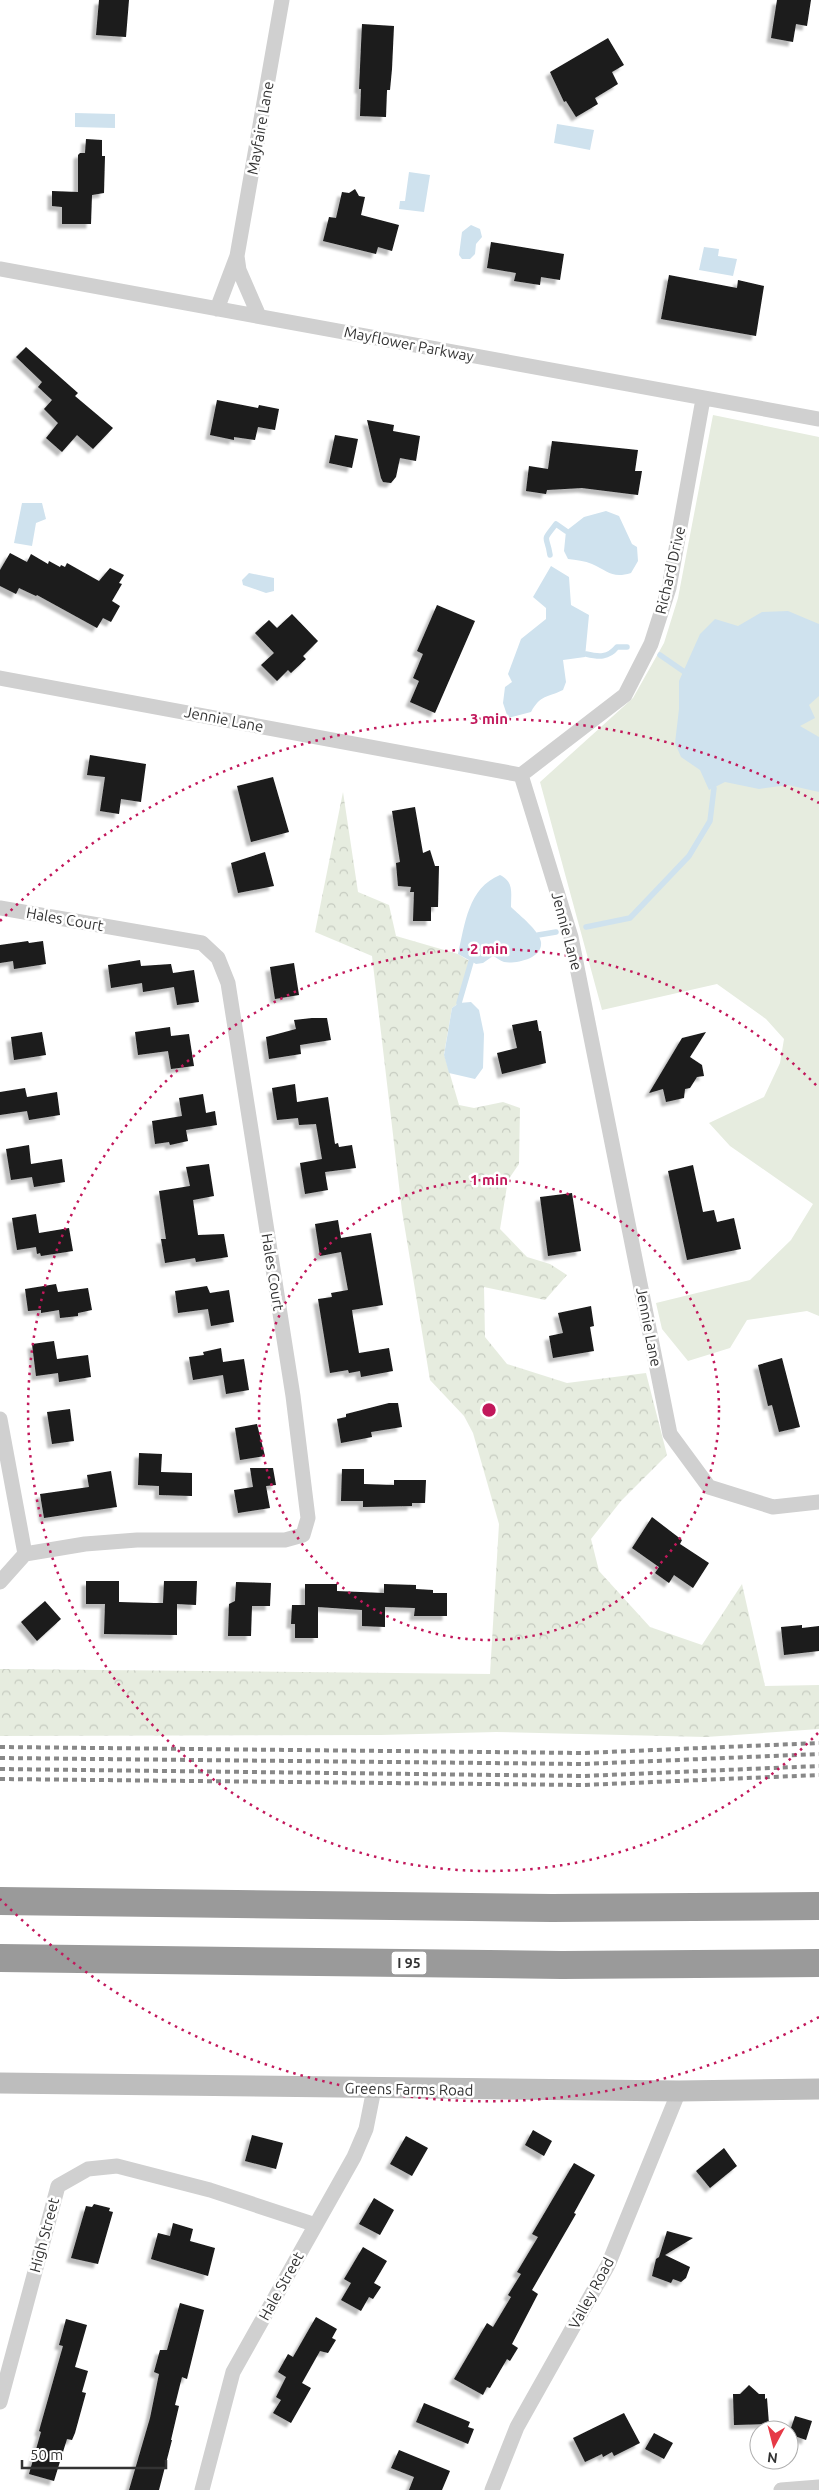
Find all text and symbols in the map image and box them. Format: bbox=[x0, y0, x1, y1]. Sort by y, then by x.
street label: Mayfaire Lane bbox=[243, 80, 277, 176]
street label: Mayflower Parkway bbox=[343, 323, 475, 365]
street label: Richard Drive bbox=[652, 524, 688, 616]
street label: Jennie Lane bbox=[183, 703, 265, 735]
text: 3 min bbox=[470, 710, 508, 727]
street label: Jennie Lane bbox=[548, 890, 586, 972]
street label: Hales Court bbox=[25, 904, 105, 934]
text: 2 min bbox=[470, 940, 508, 957]
text: 1 min bbox=[470, 1171, 508, 1188]
street label: Hales Court bbox=[258, 1232, 288, 1312]
street label: Jennie Lane bbox=[633, 1286, 665, 1368]
centre of rings bbox=[480, 1401, 498, 1419]
road number: I 95 bbox=[392, 1952, 426, 1975]
street label: Greens Farms Road bbox=[344, 2079, 474, 2099]
street label: High Street bbox=[26, 2196, 62, 2274]
street label: Hale Street bbox=[255, 2249, 307, 2323]
street label: Valley Road bbox=[565, 2254, 617, 2332]
north arrow bbox=[749, 2420, 799, 2470]
scale bar bbox=[22, 2438, 166, 2470]
text: 50 m bbox=[30, 2446, 63, 2463]
text: N bbox=[766, 2449, 779, 2466]

